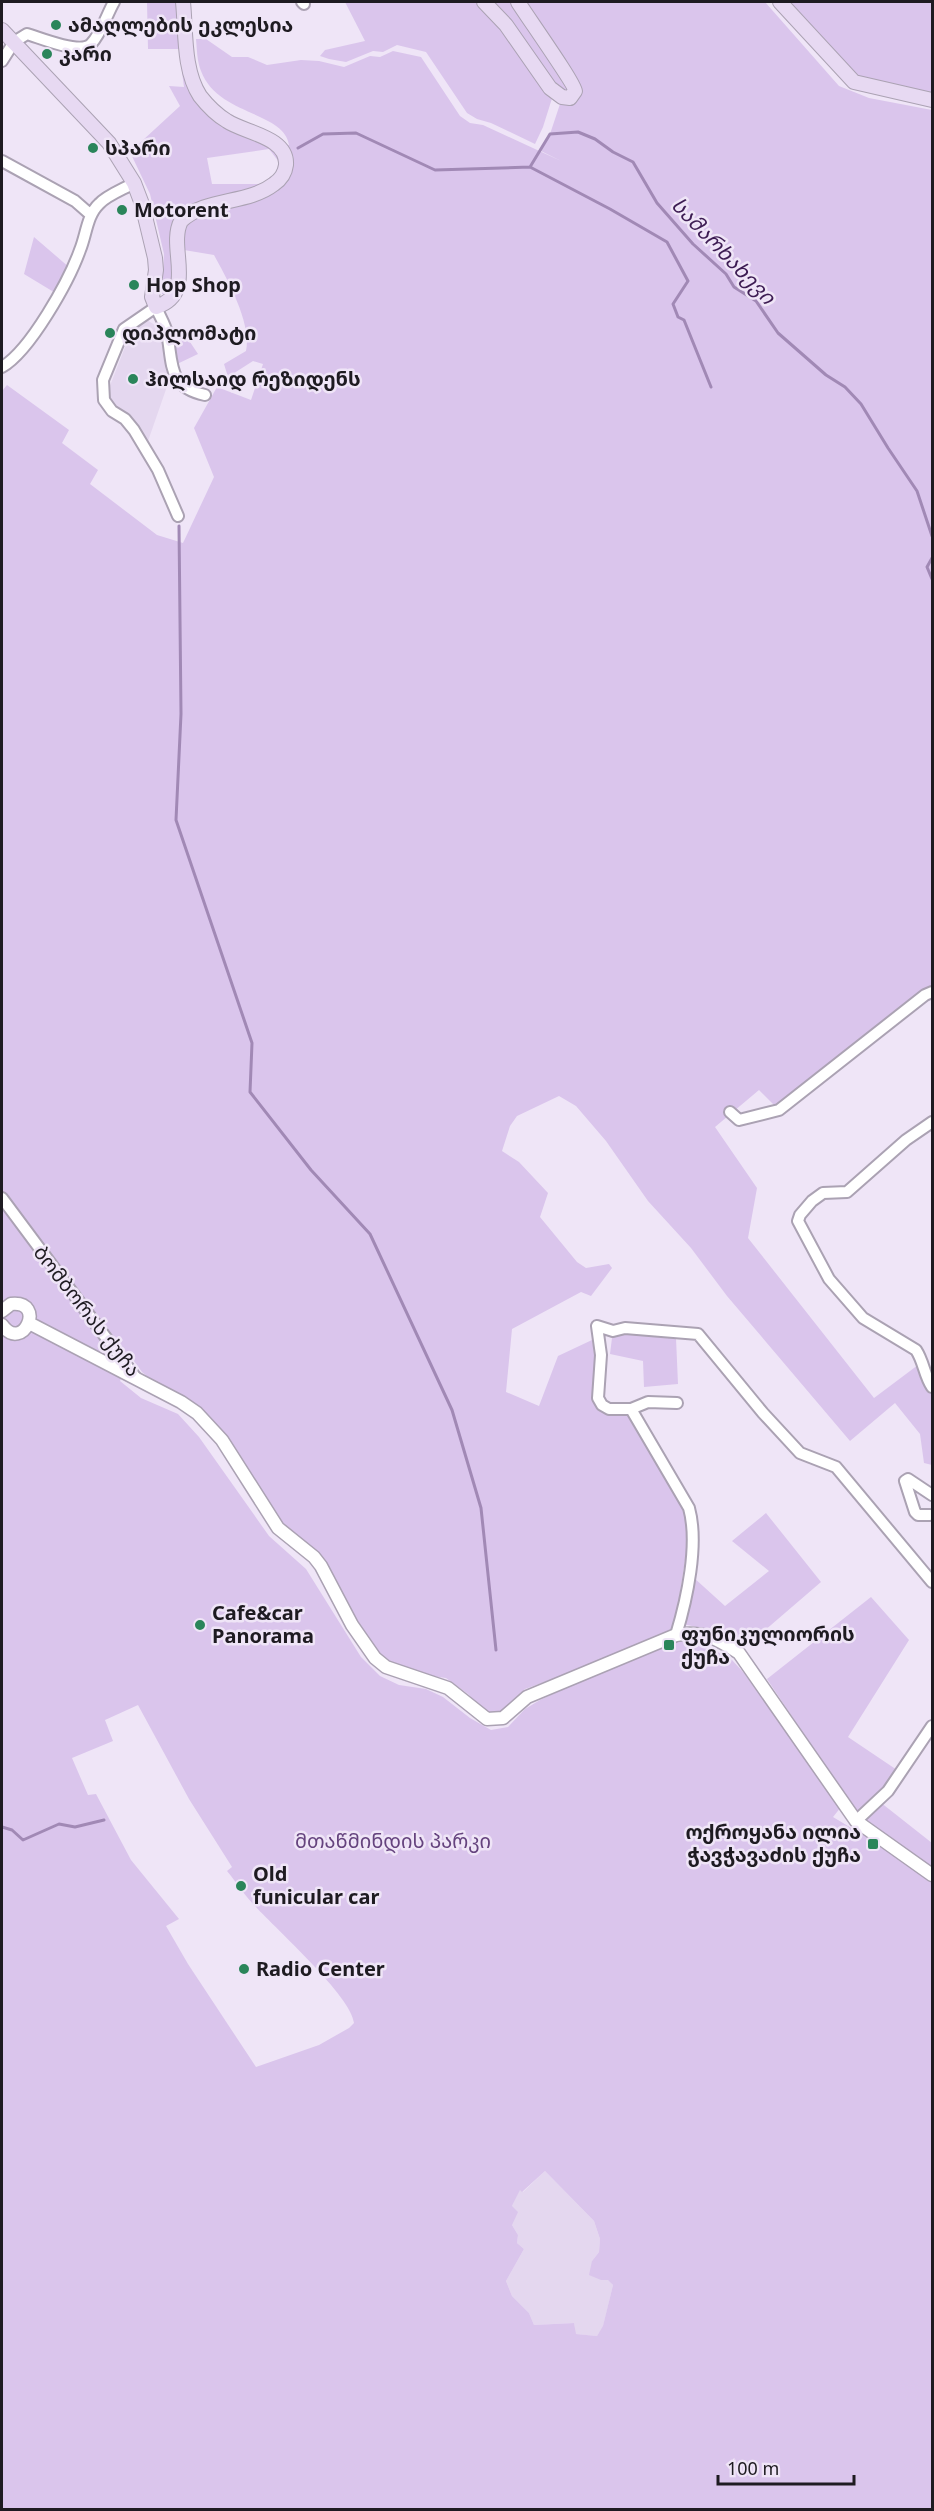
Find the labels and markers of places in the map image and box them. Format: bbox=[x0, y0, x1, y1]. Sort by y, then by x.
place label: ამაღლების ეკლესია bbox=[68, 11, 293, 38]
marker: ამაღლების ეკლესია bbox=[49, 18, 63, 32]
place label: კარი bbox=[59, 40, 112, 67]
marker: კარი bbox=[40, 47, 54, 61]
place label: სპარი bbox=[105, 134, 171, 161]
marker: სპარი bbox=[86, 141, 100, 155]
place label: Motorent bbox=[134, 196, 229, 223]
marker: Motorent bbox=[115, 203, 129, 217]
place label: Hop Shop bbox=[146, 271, 241, 298]
marker: Hop Shop bbox=[127, 278, 141, 292]
place label: დიპლომატი bbox=[122, 319, 256, 346]
marker: დიპლომატი bbox=[103, 326, 117, 340]
place label: ჰილსაიდ რეზიდენს bbox=[145, 365, 361, 392]
marker: ჰილსაიდ რეზიდენს bbox=[126, 372, 140, 386]
place label: Cafe&car Panorama bbox=[212, 1599, 314, 1649]
marker: Cafe&car Panorama bbox=[193, 1618, 207, 1632]
place label: ფუნიკულიორის ქუჩა bbox=[681, 1620, 855, 1670]
marker: ფუნიკულიორის ქუჩა bbox=[662, 1638, 676, 1652]
place label: ოქროყანა ილია ჭავჭავაძის ქუჩა bbox=[685, 1818, 861, 1868]
marker: ოქროყანა ილია ჭავჭავაძის ქუჩა bbox=[866, 1837, 880, 1851]
place label: Old funicular car bbox=[253, 1860, 379, 1910]
marker: Old funicular car bbox=[234, 1879, 248, 1893]
place label: Radio Center bbox=[256, 1955, 385, 1982]
marker: Radio Center bbox=[237, 1962, 251, 1976]

